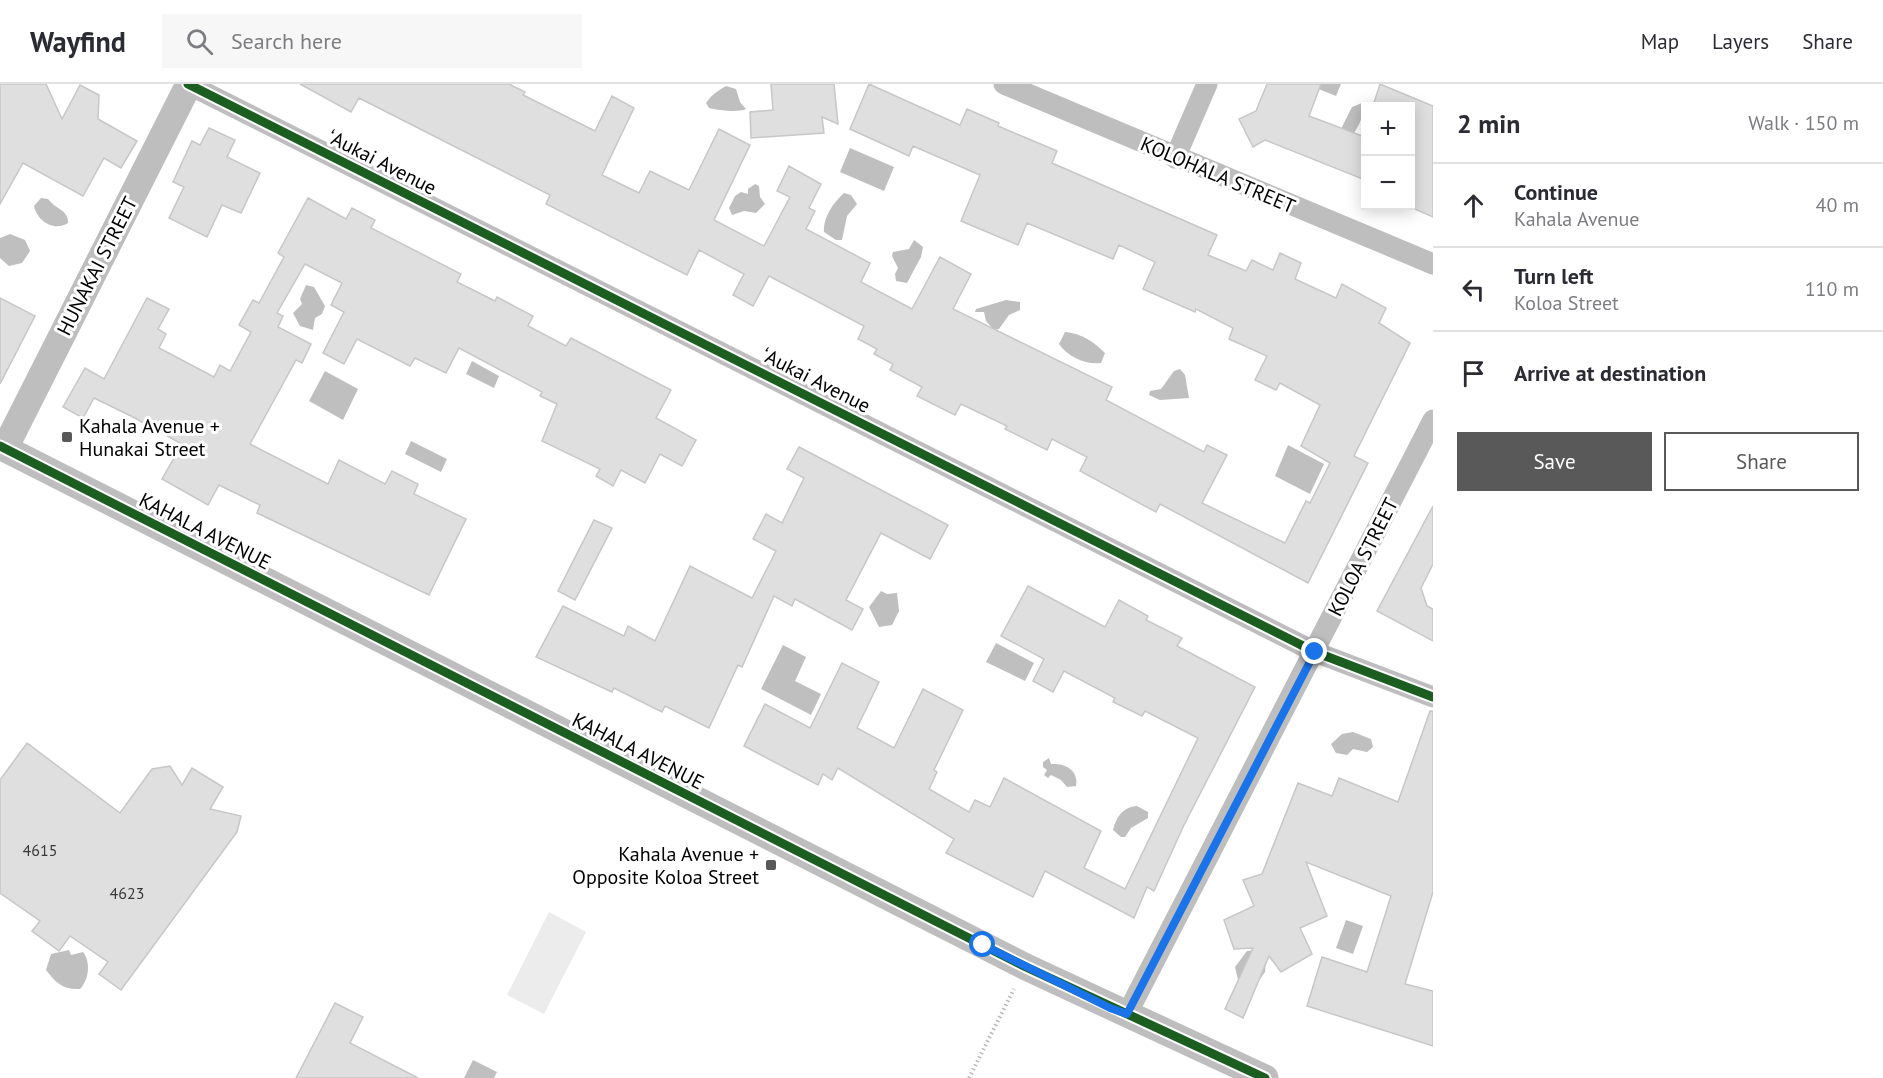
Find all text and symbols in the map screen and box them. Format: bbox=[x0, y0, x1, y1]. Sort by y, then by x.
search box bbox=[162, 14, 582, 68]
text: Wayfind bbox=[30, 23, 126, 60]
icon: search bbox=[183, 25, 216, 58]
text: Search here bbox=[231, 27, 342, 55]
text: Map bbox=[1641, 28, 1679, 55]
text: Layers bbox=[1712, 28, 1769, 55]
text: Share bbox=[1802, 28, 1853, 55]
map controls bbox=[1361, 102, 1415, 210]
button: + bbox=[1361, 102, 1415, 156]
text: 2 min bbox=[1457, 107, 1520, 140]
text: Walk · 150 m bbox=[1748, 110, 1859, 136]
street label: ʻAukai Avenue bbox=[323, 123, 441, 201]
street label: KOLOHALA STREET bbox=[1137, 131, 1299, 219]
button: − bbox=[1361, 156, 1415, 210]
text: Continue bbox=[1514, 178, 1598, 206]
icon: ahead bbox=[1457, 189, 1490, 222]
street label: HUNAKAI STREET bbox=[51, 192, 143, 340]
text: 40 m bbox=[1816, 192, 1859, 218]
text: Kahala Avenue bbox=[1514, 206, 1639, 232]
text: Turn left bbox=[1514, 262, 1594, 290]
icon: left bbox=[1457, 273, 1490, 306]
text: 110 m bbox=[1805, 276, 1859, 302]
text: Koloa Street bbox=[1514, 290, 1619, 316]
street label: ʻAukai Avenue bbox=[757, 341, 875, 419]
icon: arrive bbox=[1457, 357, 1490, 390]
text: Arrive at destination bbox=[1514, 359, 1706, 387]
place label: Kahala Avenue + Hunakai Street bbox=[79, 413, 220, 462]
marker: Kahala Avenue + Hunakai Street bbox=[60, 430, 74, 444]
button: Save bbox=[1457, 432, 1652, 491]
button: Share bbox=[1664, 432, 1859, 491]
street label: KAHALA AVENUE bbox=[135, 487, 275, 575]
street label: KOLOA STREET bbox=[1322, 493, 1404, 621]
route end bbox=[1301, 638, 1327, 664]
street label: KAHALA AVENUE bbox=[568, 707, 708, 795]
house number: 4615 bbox=[23, 840, 57, 860]
place label: Kahala Avenue + Opposite Koloa Street bbox=[572, 841, 759, 890]
marker: Kahala Avenue + Opposite Koloa Street bbox=[764, 858, 778, 872]
house number: 4623 bbox=[110, 883, 144, 903]
route start bbox=[969, 931, 995, 957]

